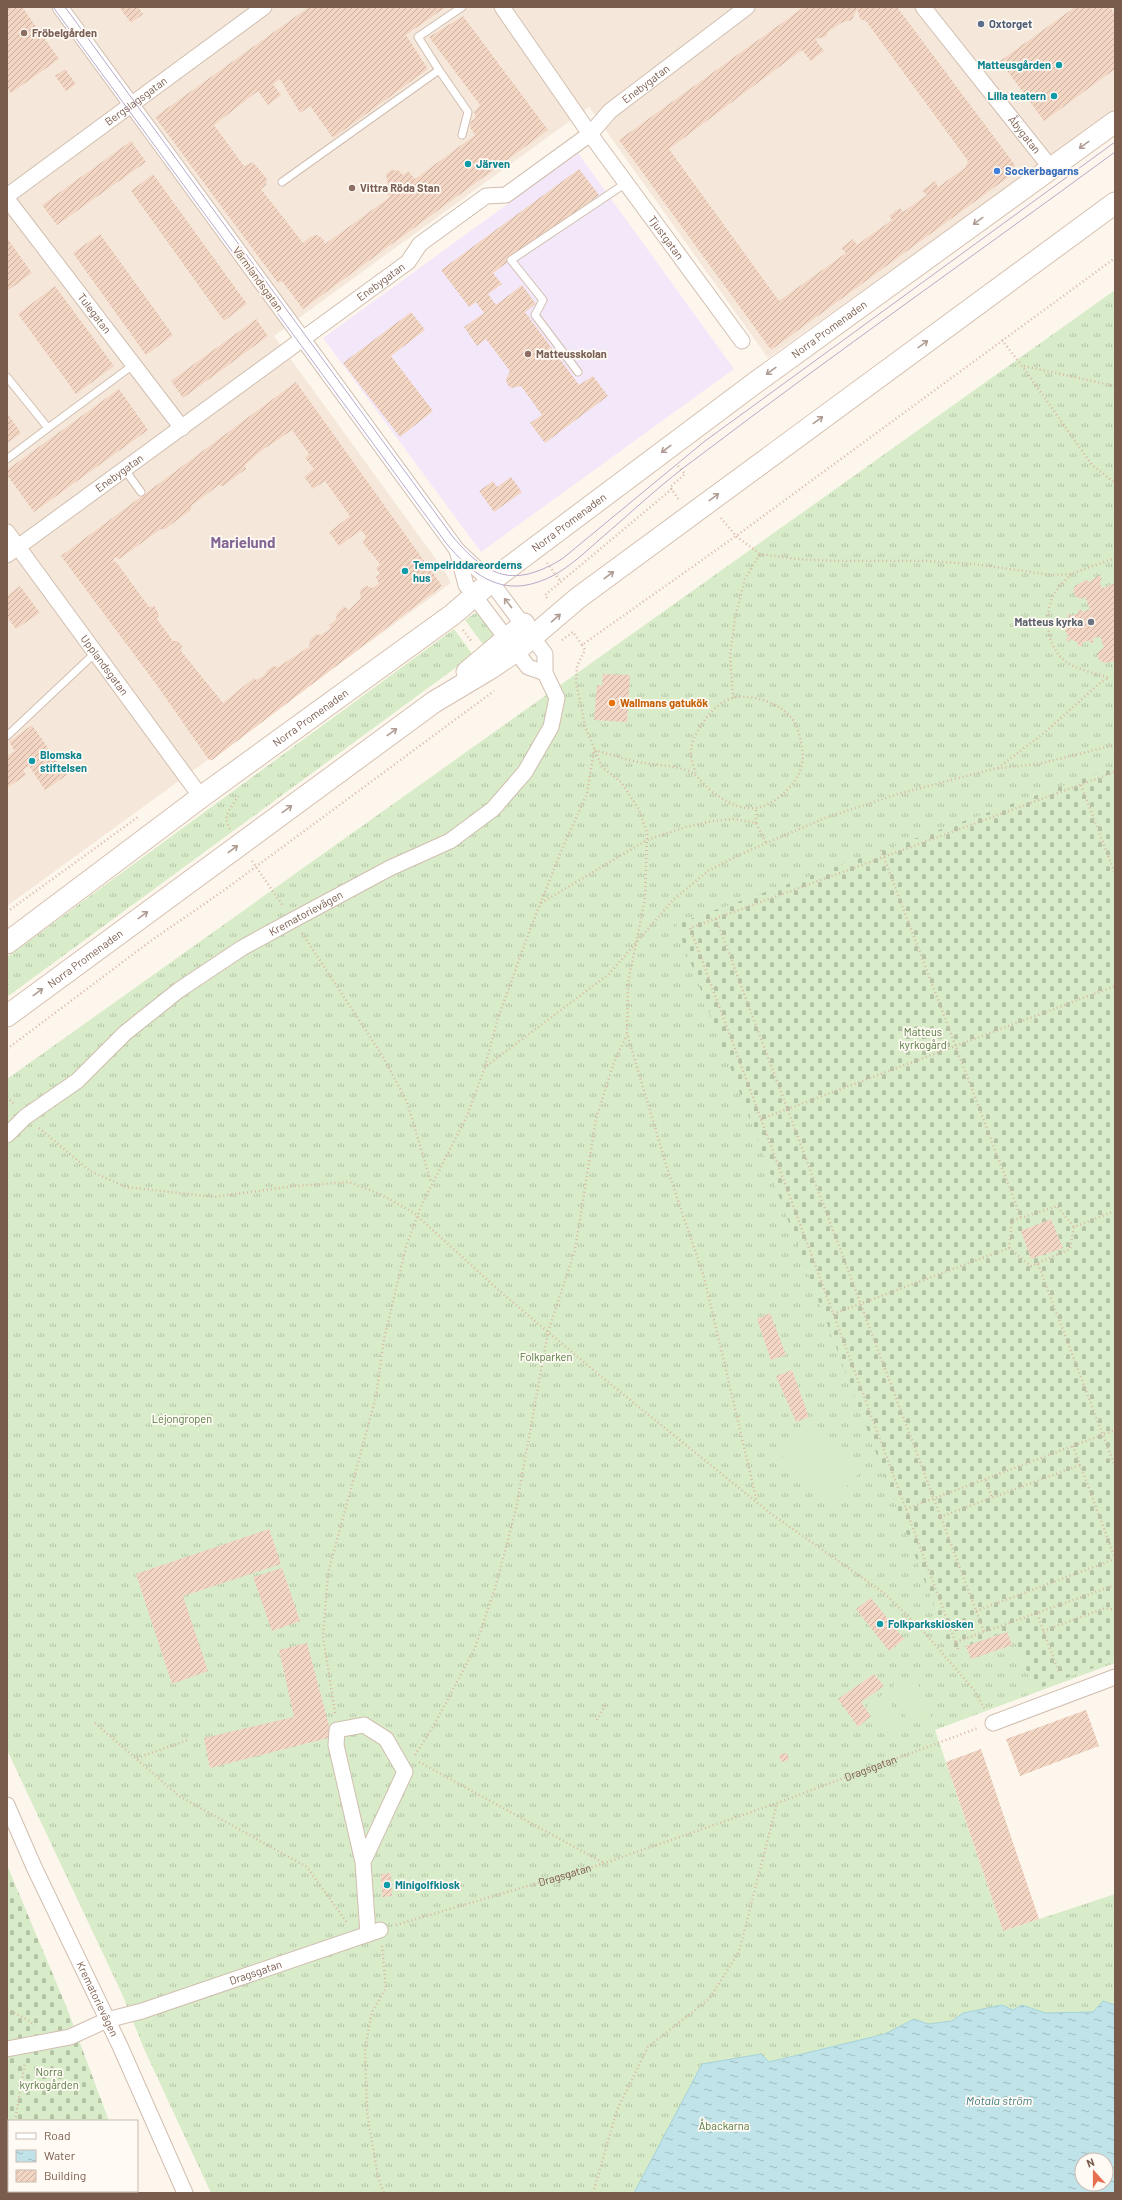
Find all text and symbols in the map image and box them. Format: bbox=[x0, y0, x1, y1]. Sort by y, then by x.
place label: Oxtorget bbox=[989, 17, 1032, 30]
marker: Oxtorget bbox=[976, 19, 986, 29]
place label: Fröbelgården bbox=[32, 26, 97, 39]
marker: Fröbelgården bbox=[19, 28, 29, 38]
place label: Matteusgården bbox=[977, 58, 1051, 71]
marker: Matteusgården bbox=[1054, 60, 1064, 70]
street label: Enebygatan bbox=[619, 61, 672, 106]
street label: Bergslagsgatan bbox=[102, 74, 169, 128]
place label: Lilla teatern bbox=[987, 89, 1046, 102]
marker: Lilla teatern bbox=[1049, 91, 1059, 101]
street label: Åbygatan bbox=[1006, 112, 1044, 156]
one-way arrow bbox=[1078, 141, 1089, 149]
place label: Järven bbox=[476, 157, 510, 170]
marker: Järven bbox=[463, 159, 473, 169]
place label: Sockerbagarns bbox=[1005, 164, 1079, 177]
marker: Sockerbagarns bbox=[992, 166, 1002, 176]
place label: Vittra Röda Stan bbox=[360, 181, 440, 194]
marker: Vittra Röda Stan bbox=[347, 183, 357, 193]
street label: Tjustgatan bbox=[646, 213, 687, 262]
one-way arrow bbox=[973, 217, 984, 225]
street label: Värmlandsgatan bbox=[231, 244, 286, 314]
street label: Enebygatan bbox=[354, 260, 407, 303]
street label: Tulegatan bbox=[75, 290, 114, 336]
street label: Norra Promenaden bbox=[788, 297, 869, 361]
one-way arrow bbox=[918, 339, 929, 348]
place label: Matteusskolan bbox=[536, 347, 607, 360]
marker: Matteusskolan bbox=[523, 349, 533, 359]
one-way arrow bbox=[766, 367, 777, 375]
one-way arrow bbox=[813, 416, 824, 425]
one-way arrow bbox=[661, 445, 672, 453]
street label: Enebygatan bbox=[92, 451, 146, 494]
street label: Norra Promenaden bbox=[529, 490, 609, 554]
one-way arrow bbox=[708, 493, 719, 501]
district label: Marielund bbox=[211, 533, 275, 551]
place label: Tempelriddareorderns hus bbox=[413, 558, 523, 584]
marker: Tempelriddareorderns hus bbox=[400, 566, 410, 576]
one-way arrow bbox=[604, 571, 615, 579]
one-way arrow bbox=[504, 597, 512, 608]
one-way arrow bbox=[551, 613, 561, 622]
place label: Matteus kyrka bbox=[1014, 615, 1083, 628]
marker: Matteus kyrka bbox=[1086, 617, 1096, 627]
street label: Upplandsgatan bbox=[78, 632, 131, 698]
street label: Norra Promenaden bbox=[270, 686, 350, 749]
place label: Wallmans gatukök bbox=[620, 696, 708, 709]
marker: Wallmans gatukök bbox=[607, 698, 617, 708]
one-way arrow bbox=[387, 728, 398, 736]
place label: Blomska stiftelsen bbox=[40, 748, 87, 774]
marker: Blomska stiftelsen bbox=[27, 756, 37, 766]
one-way arrow bbox=[282, 805, 293, 813]
one-way arrow bbox=[227, 845, 238, 853]
street label: Krematorievägen bbox=[266, 888, 345, 938]
one-way arrow bbox=[137, 911, 148, 919]
street label: Norra Promenaden bbox=[45, 926, 125, 990]
one-way arrow bbox=[33, 988, 44, 997]
park label: Matteus kyrkogård bbox=[899, 1025, 947, 1051]
park label: Folkparken bbox=[520, 1350, 572, 1363]
park label: Lejongropen bbox=[152, 1412, 212, 1425]
place label: Folkparkskiosken bbox=[888, 1617, 973, 1630]
marker: Folkparkskiosken bbox=[875, 1619, 885, 1629]
street label: Dragsgatan bbox=[843, 1752, 898, 1783]
street label: Dragsgatan bbox=[537, 1860, 593, 1888]
place label: Minigolfkiosk bbox=[395, 1878, 460, 1891]
marker: Minigolfkiosk bbox=[382, 1880, 392, 1890]
street label: Dragsgatan bbox=[228, 1957, 283, 1987]
street label: Krematorievägen bbox=[74, 1959, 122, 2039]
park label: Norra kyrkogården bbox=[19, 2065, 79, 2091]
water label: Motala ström bbox=[966, 2093, 1033, 2107]
park label: Åbackarna bbox=[699, 2118, 749, 2132]
legend bbox=[8, 2120, 138, 2192]
text: Road bbox=[44, 2128, 71, 2142]
text: Water bbox=[44, 2148, 76, 2162]
north arrow bbox=[1074, 2152, 1114, 2192]
text: N bbox=[1084, 2155, 1096, 2170]
text: Building bbox=[44, 2168, 86, 2182]

